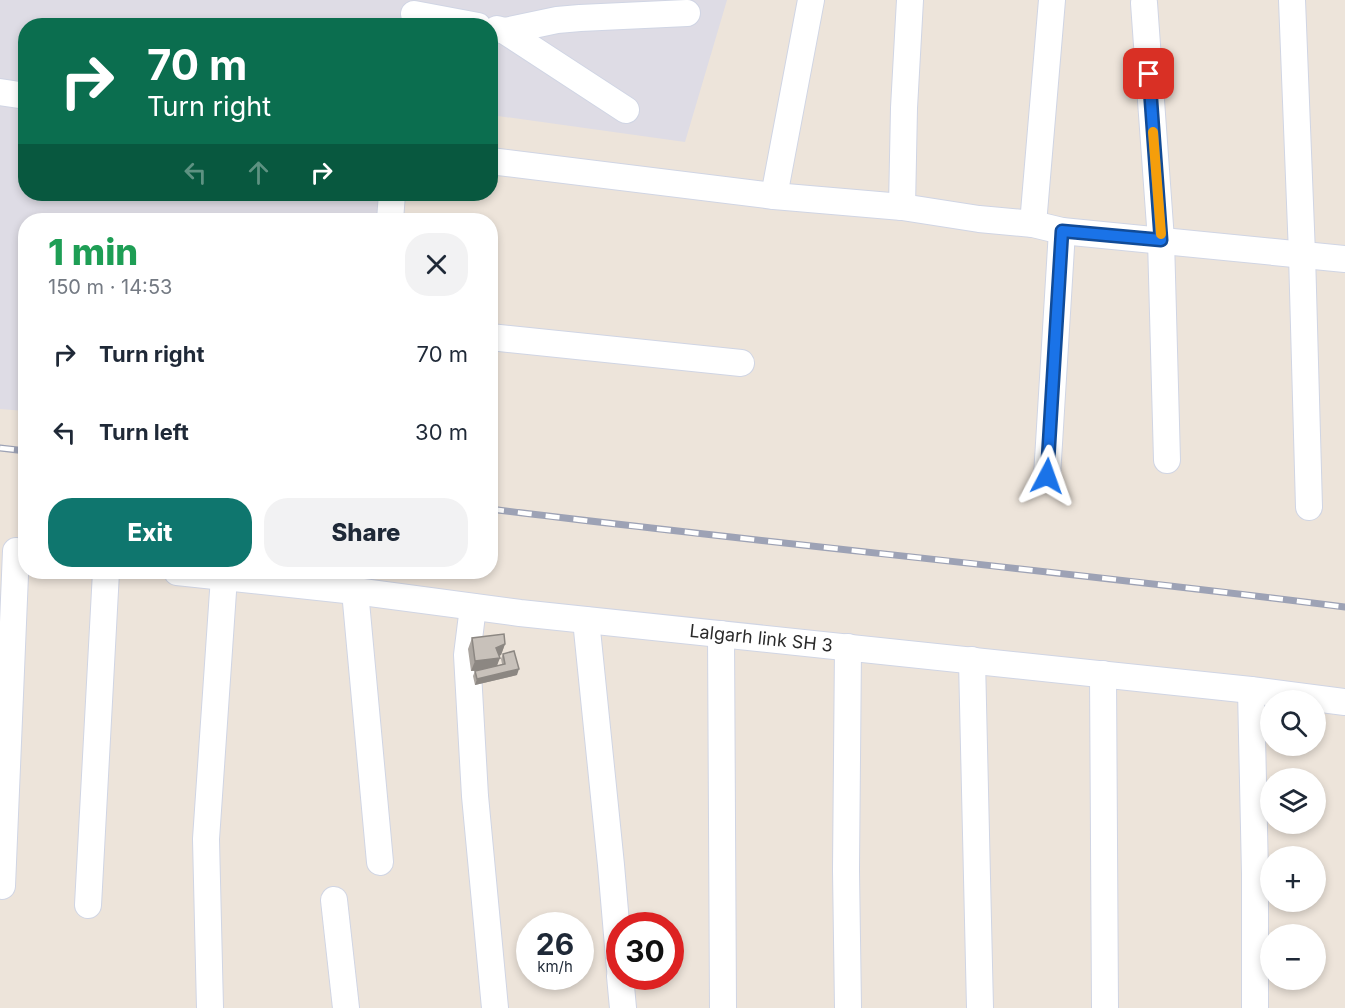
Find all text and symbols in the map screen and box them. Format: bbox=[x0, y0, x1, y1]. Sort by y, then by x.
text: 70 m bbox=[147, 39, 247, 90]
icon: right bbox=[48, 42, 126, 120]
pin bbox=[1123, 48, 1174, 99]
icon: arrive bbox=[1132, 57, 1165, 90]
text: Turn right bbox=[147, 90, 271, 123]
icon: left bbox=[179, 156, 212, 189]
icon: ahead bbox=[242, 156, 275, 189]
icon: right bbox=[305, 156, 338, 189]
text: 1 min bbox=[48, 230, 138, 274]
button: close bbox=[405, 233, 468, 296]
text: 150 m · 14:53 bbox=[48, 275, 172, 299]
icon: right bbox=[48, 338, 81, 371]
text: Turn right bbox=[99, 341, 205, 367]
text: 70 m bbox=[417, 341, 468, 367]
icon: left bbox=[48, 416, 81, 449]
text: Turn left bbox=[99, 419, 189, 445]
text: 30 m bbox=[415, 419, 468, 445]
position arrow bbox=[1015, 444, 1079, 508]
button: Exit bbox=[48, 498, 252, 567]
button: Share bbox=[264, 498, 468, 567]
street label: Lalgarh link SH 3 bbox=[689, 620, 834, 656]
map controls bbox=[1260, 690, 1326, 990]
button: search bbox=[1260, 690, 1326, 756]
button: layers bbox=[1260, 768, 1326, 834]
button: + bbox=[1260, 846, 1326, 912]
speed limit sign: 30 bbox=[606, 912, 684, 990]
button: − bbox=[1260, 924, 1326, 990]
text: 26 bbox=[536, 926, 574, 962]
text: km/h bbox=[537, 957, 573, 976]

